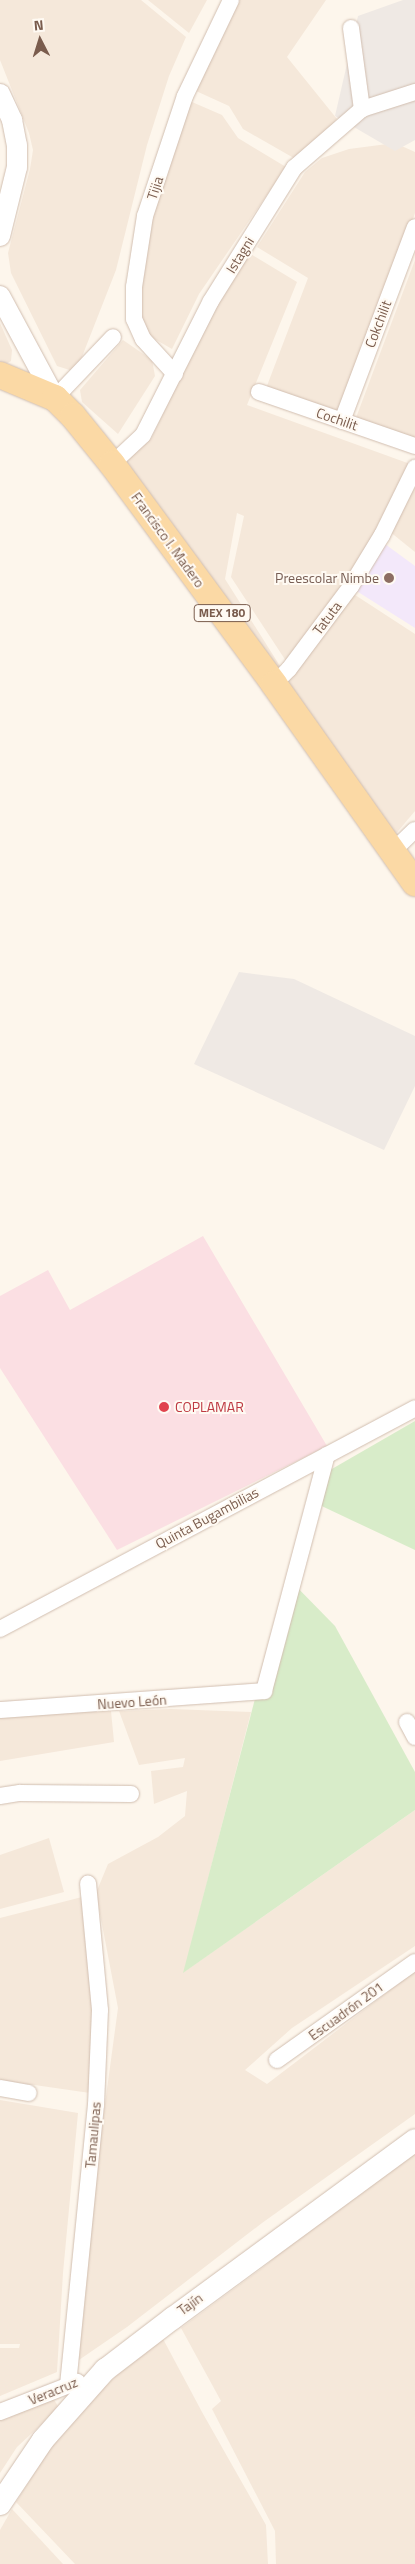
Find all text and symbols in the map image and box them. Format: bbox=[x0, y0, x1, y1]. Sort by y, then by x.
text: N bbox=[33, 14, 44, 35]
north arrow bbox=[15, 15, 65, 65]
street label: Tijia bbox=[143, 174, 167, 202]
street label: Istagni bbox=[222, 234, 258, 276]
street label: Cokchilit bbox=[361, 298, 395, 350]
street label: Cochilit bbox=[314, 404, 360, 434]
street label: Francisco I. Madero bbox=[128, 489, 208, 591]
place label: Preescolar Nimbe bbox=[275, 570, 379, 586]
marker: Preescolar Nimbe bbox=[383, 572, 395, 584]
street label: Tatuta bbox=[309, 598, 345, 638]
road number: MEX 180 bbox=[193, 604, 251, 622]
place label: COPLAMAR bbox=[175, 1399, 244, 1415]
marker: COPLAMAR bbox=[157, 1400, 171, 1414]
street label: Quinta Bugambilias bbox=[153, 1484, 261, 1552]
street label: Nuevo León bbox=[97, 1691, 167, 1713]
street label: Escuadrón 201 bbox=[305, 1978, 387, 2044]
street label: Tamaulipas bbox=[82, 2101, 104, 2169]
street label: Tajín bbox=[174, 2289, 206, 2319]
street label: Veracruz bbox=[26, 2374, 80, 2408]

